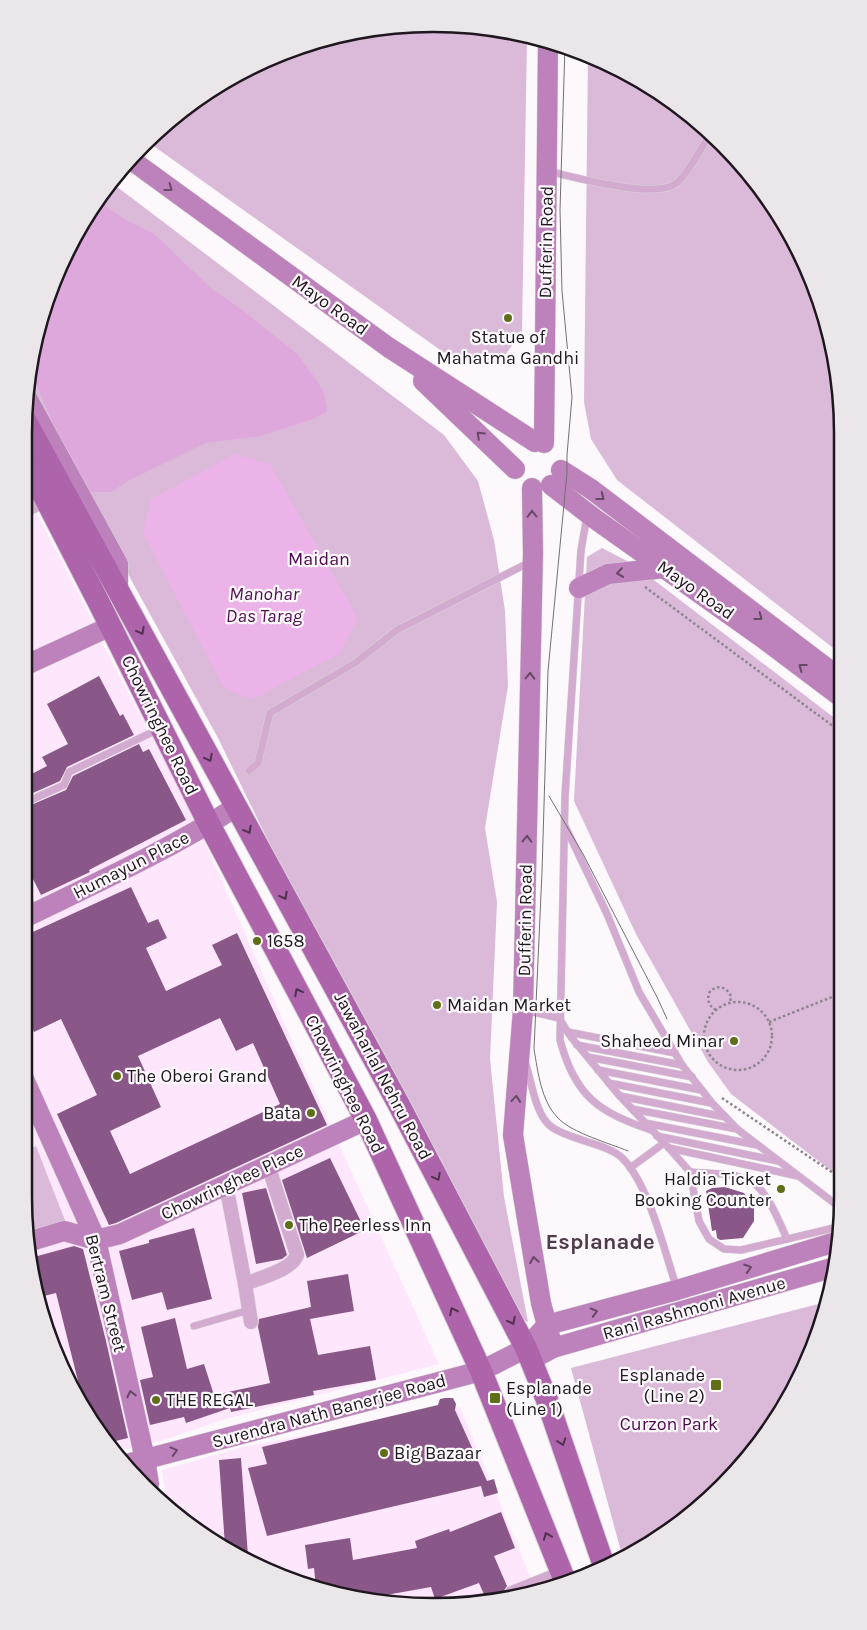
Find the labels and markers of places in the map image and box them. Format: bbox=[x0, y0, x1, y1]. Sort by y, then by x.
marker: Statue of Mahatma Gandhi bbox=[502, 312, 514, 324]
place label: Statue of Mahatma Gandhi bbox=[437, 326, 579, 369]
place label: 1658 bbox=[267, 930, 304, 952]
marker: 1658 bbox=[251, 935, 263, 947]
place label: Maidan Market bbox=[447, 994, 571, 1016]
marker: Maidan Market bbox=[431, 999, 443, 1011]
place label: Shaheed Minar bbox=[600, 1030, 724, 1052]
marker: Shaheed Minar bbox=[728, 1035, 740, 1047]
place label: The Oberoi Grand bbox=[127, 1065, 267, 1087]
marker: The Oberoi Grand bbox=[111, 1070, 123, 1082]
place label: Bata bbox=[263, 1102, 301, 1124]
marker: Bata bbox=[305, 1107, 317, 1119]
place label: Haldia Ticket Booking Counter bbox=[634, 1168, 771, 1211]
marker: Haldia Ticket Booking Counter bbox=[775, 1183, 787, 1195]
place label: The Peerless Inn bbox=[299, 1214, 432, 1236]
marker: The Peerless Inn bbox=[283, 1219, 295, 1231]
place label: Esplanade (Line 2) bbox=[619, 1364, 705, 1407]
place label: Esplanade (Line 1) bbox=[506, 1377, 592, 1420]
marker: Esplanade (Line 2) bbox=[709, 1378, 723, 1392]
place label: THE REGAL bbox=[166, 1389, 254, 1411]
marker: Esplanade (Line 1) bbox=[488, 1391, 502, 1405]
marker: THE REGAL bbox=[150, 1394, 162, 1406]
place label: Big Bazaar bbox=[394, 1442, 481, 1464]
marker: Big Bazaar bbox=[378, 1447, 390, 1459]

